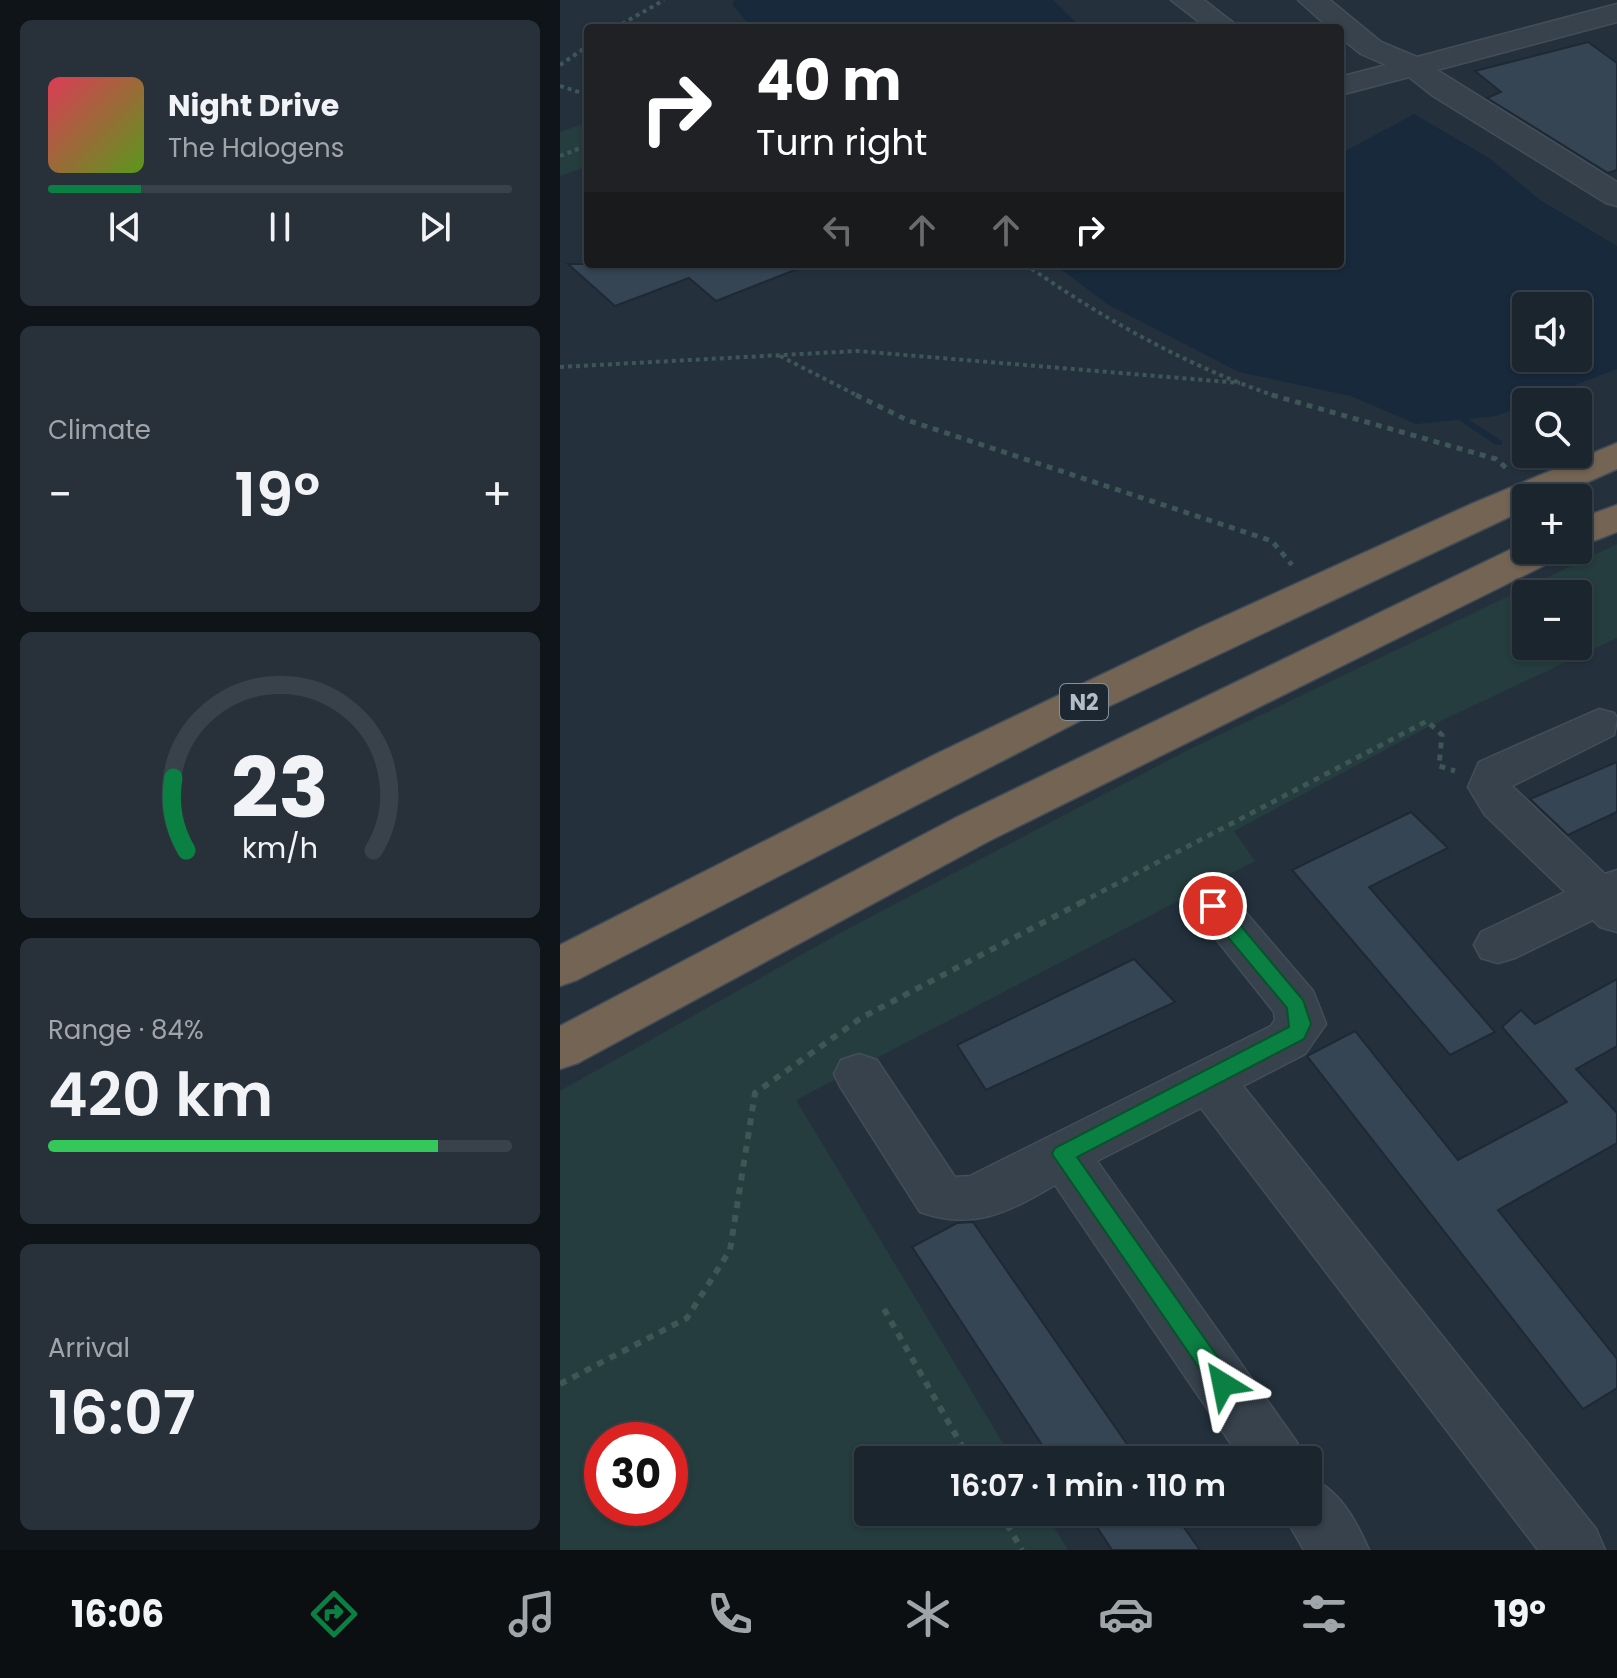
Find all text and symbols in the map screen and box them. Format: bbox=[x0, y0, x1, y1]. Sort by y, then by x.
text: 40 m bbox=[756, 41, 902, 120]
icon: right bbox=[624, 56, 728, 160]
text: Night Drive bbox=[168, 84, 339, 127]
text: Turn right bbox=[756, 117, 927, 168]
text: The Halogens bbox=[168, 130, 344, 166]
icon: previous bbox=[103, 205, 147, 249]
icon: pause bbox=[258, 205, 302, 249]
icon: next bbox=[413, 205, 457, 249]
icon: left bbox=[816, 208, 860, 252]
icon: ahead bbox=[900, 208, 944, 252]
icon: ahead bbox=[984, 208, 1028, 252]
icon: right bbox=[1068, 208, 1112, 252]
map controls bbox=[1512, 292, 1592, 660]
button: sound bbox=[1512, 292, 1592, 372]
button: search bbox=[1512, 388, 1592, 468]
text: Climate bbox=[48, 412, 151, 448]
text: 19° bbox=[234, 453, 320, 537]
text: − bbox=[48, 464, 72, 525]
text: + bbox=[482, 464, 512, 525]
button: + bbox=[1512, 484, 1592, 564]
button: − bbox=[1512, 580, 1592, 660]
road number: N2 bbox=[1060, 684, 1108, 720]
text: 23 bbox=[231, 730, 329, 846]
text: km/h bbox=[242, 828, 318, 868]
pin bbox=[1179, 872, 1247, 940]
icon: arrive bbox=[1191, 884, 1235, 928]
text: Range · 84% bbox=[48, 1012, 204, 1048]
text: 420 km bbox=[48, 1053, 273, 1137]
text: Arrival bbox=[48, 1330, 130, 1366]
position arrow bbox=[1181, 1342, 1265, 1426]
text: 16:07 bbox=[48, 1371, 196, 1455]
speed limit sign: 30 bbox=[584, 1422, 688, 1526]
text: 16:07 · 1 min · 110 m bbox=[950, 1464, 1226, 1507]
icon: directions bbox=[306, 1586, 362, 1642]
icon: music bbox=[504, 1586, 560, 1642]
icon: phone bbox=[702, 1586, 758, 1642]
icon: climate bbox=[900, 1586, 956, 1642]
icon: car bbox=[1098, 1586, 1154, 1642]
icon: filters bbox=[1296, 1586, 1352, 1642]
text: 16:06 bbox=[71, 1589, 164, 1640]
text: 19° bbox=[1494, 1589, 1546, 1640]

